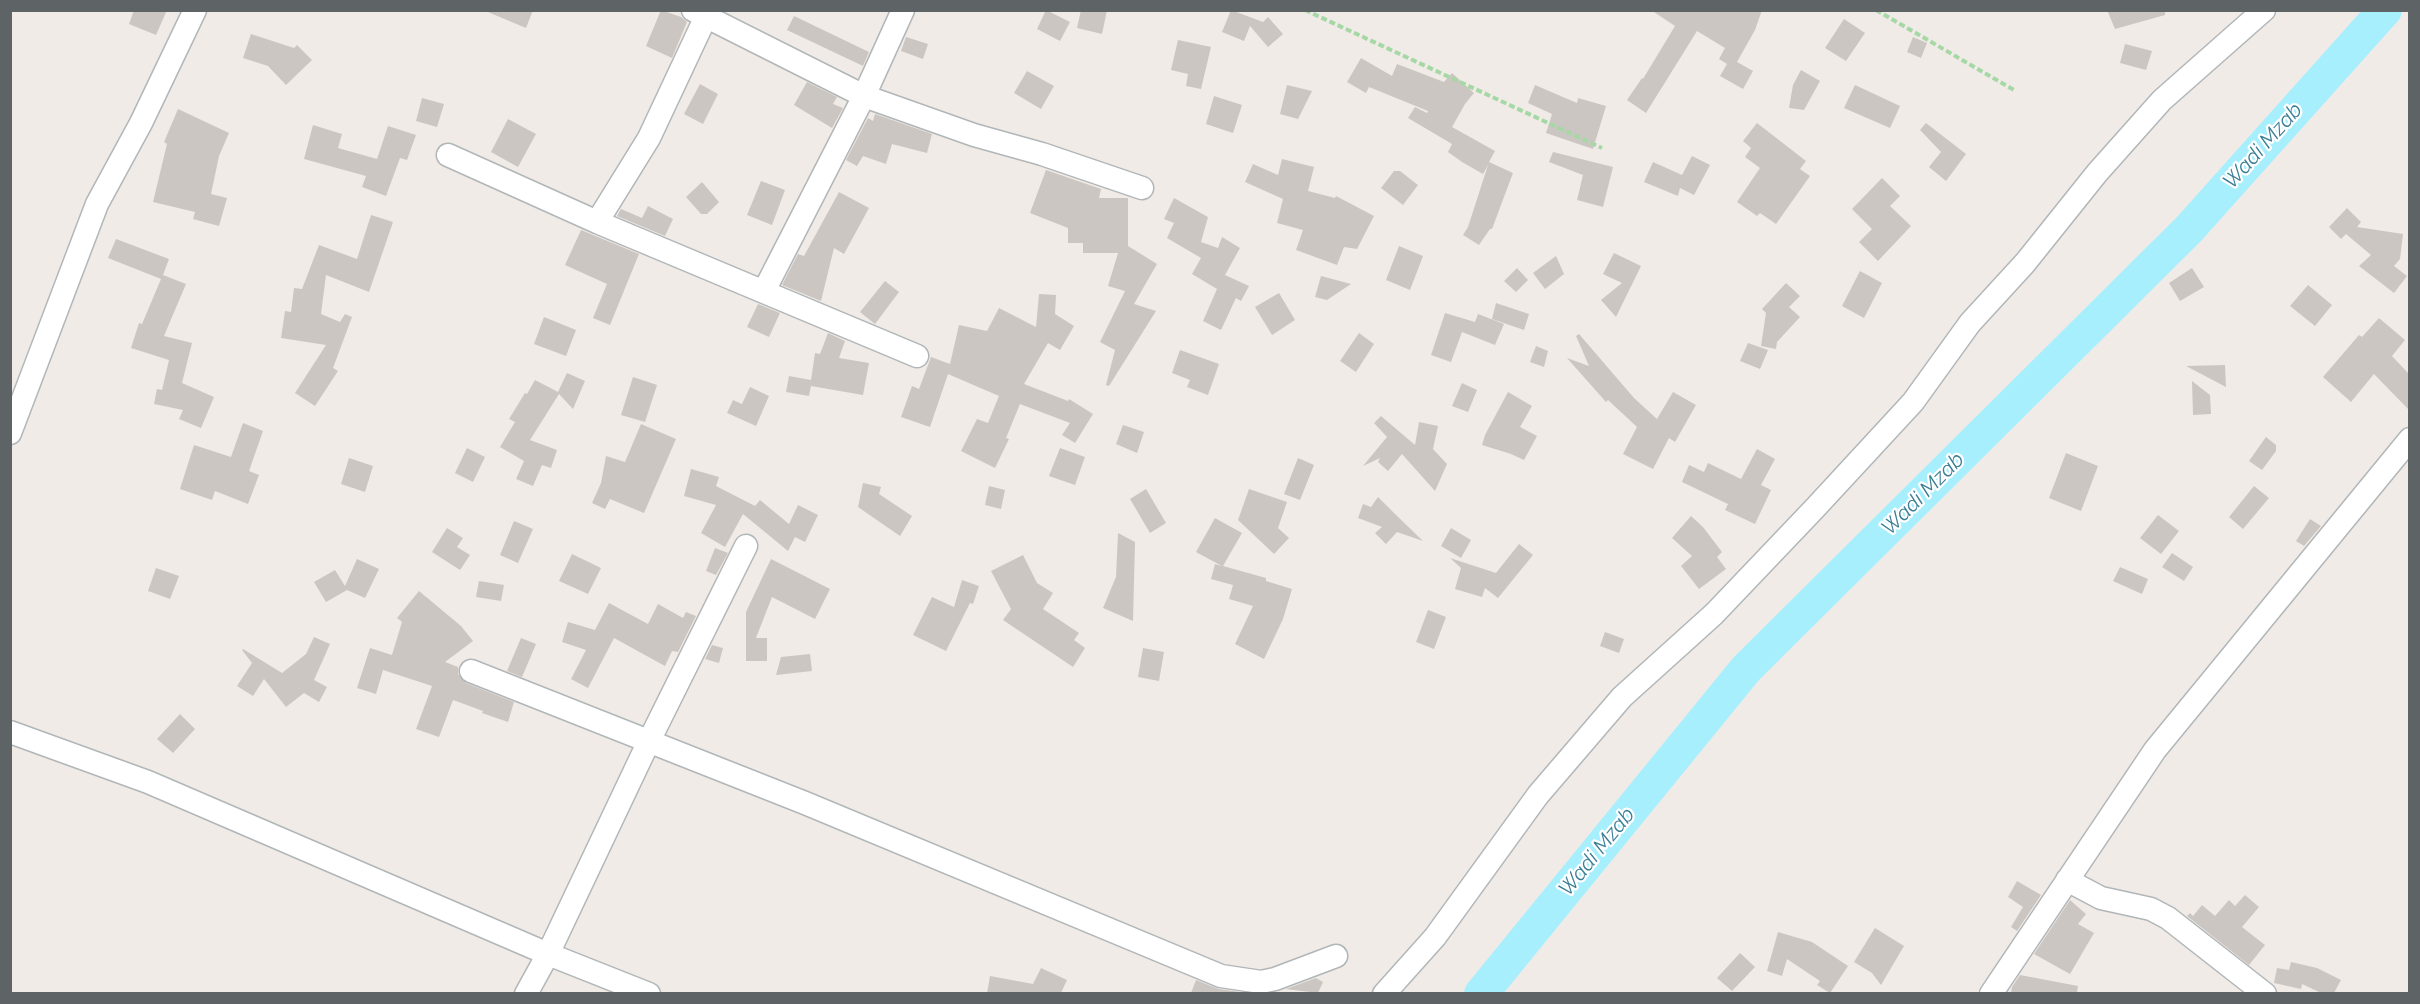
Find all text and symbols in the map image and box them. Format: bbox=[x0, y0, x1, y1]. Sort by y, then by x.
water label: Wadi Mzab bbox=[2218, 98, 2308, 194]
water label: Wadi Mzab bbox=[1876, 447, 1970, 541]
water label: Wadi Mzab bbox=[1554, 803, 1640, 901]

